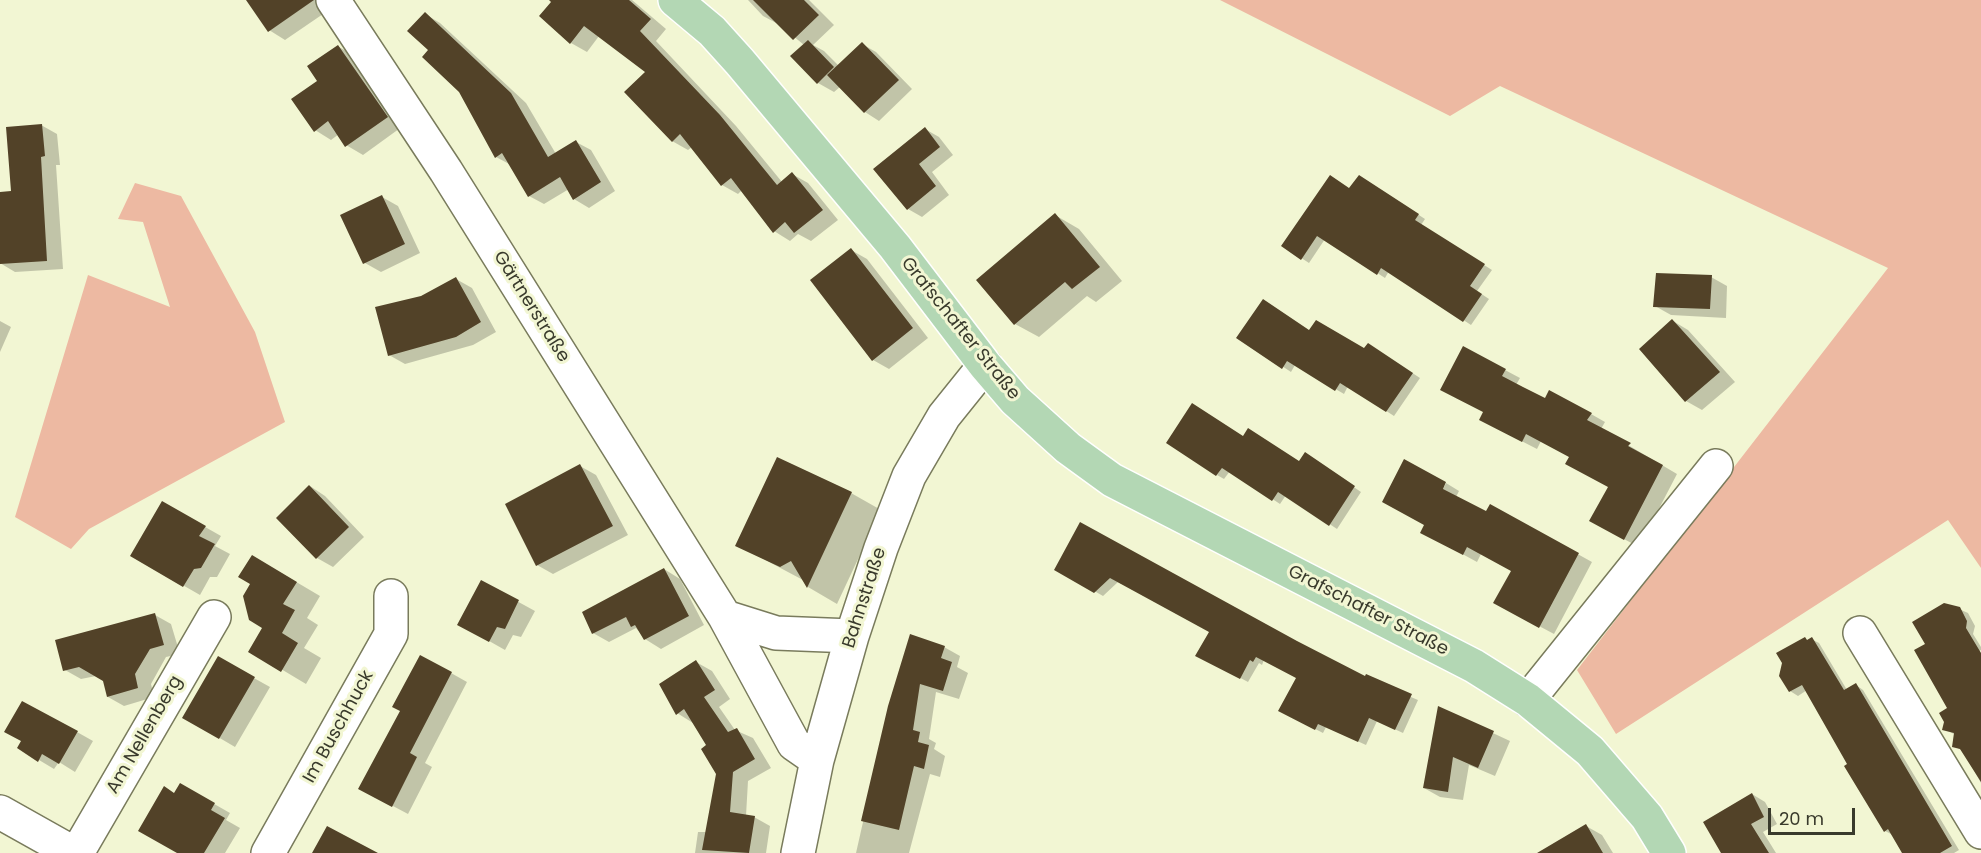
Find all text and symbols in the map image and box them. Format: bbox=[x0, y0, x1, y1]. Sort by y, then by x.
street label: Gärtnerstraße bbox=[488, 247, 574, 367]
street label: Grafschafter Straße bbox=[896, 253, 1024, 405]
street label: Bahnstraße bbox=[839, 545, 891, 651]
street label: Grafschafter Straße bbox=[1284, 561, 1452, 661]
street label: Im Buschhuck bbox=[299, 667, 379, 787]
street label: Am Nellenberg bbox=[102, 672, 188, 798]
scale bar bbox=[1771, 796, 1858, 834]
text: 20 m bbox=[1779, 806, 1824, 831]

